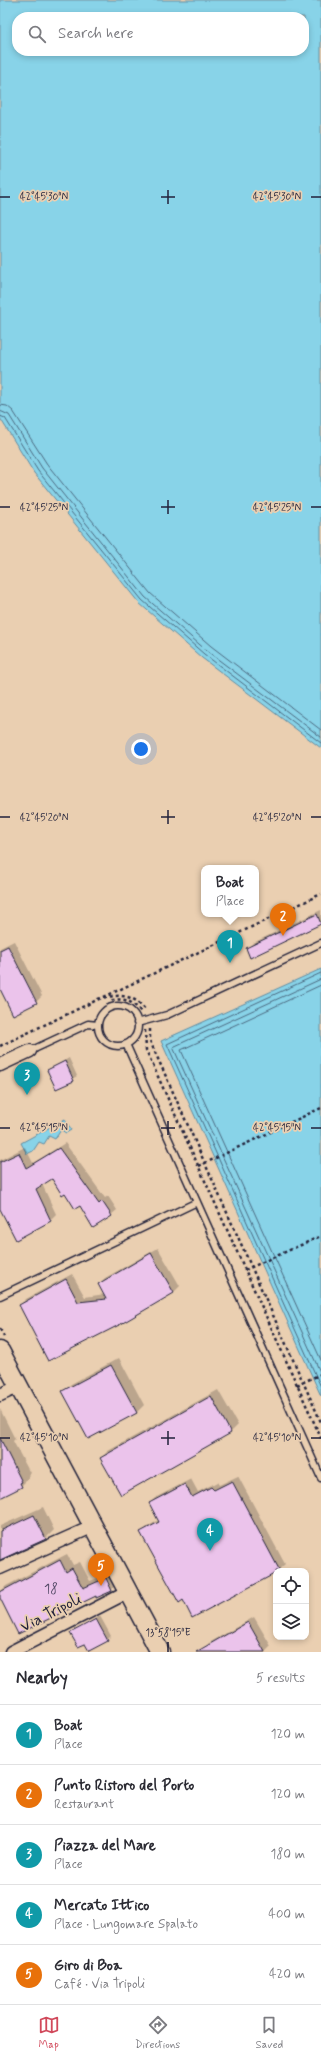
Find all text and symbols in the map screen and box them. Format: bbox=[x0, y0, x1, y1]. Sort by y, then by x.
search box bbox=[12, 12, 309, 56]
icon: search bbox=[26, 23, 48, 45]
text: Search here bbox=[58, 24, 134, 44]
text: 42°45'30"N bbox=[20, 190, 68, 204]
text: 42°45'30"N bbox=[253, 190, 301, 204]
text: 42°45'25"N bbox=[20, 501, 68, 515]
text: 42°45'25"N bbox=[253, 501, 301, 515]
your location bbox=[131, 739, 151, 759]
text: 42°45'20"N bbox=[20, 811, 69, 825]
text: 42°45'20"N bbox=[253, 811, 302, 825]
popup bbox=[201, 865, 259, 917]
text: Boat bbox=[216, 873, 244, 893]
text: Place bbox=[216, 893, 244, 910]
pin: 2 bbox=[270, 903, 296, 936]
pin: 1 bbox=[217, 930, 243, 963]
pin: 3 bbox=[14, 1062, 40, 1095]
text: 42°45'15"N bbox=[20, 1121, 68, 1135]
text: 42°45'15"N bbox=[253, 1121, 301, 1135]
text: 42°45'10"N bbox=[20, 1431, 68, 1445]
text: 42°45'10"N bbox=[253, 1431, 301, 1445]
pin: 4 bbox=[197, 1518, 223, 1551]
pin: 5 bbox=[88, 1553, 114, 1586]
map controls bbox=[273, 1568, 309, 1640]
button: locate bbox=[273, 1568, 309, 1604]
house number: 18 bbox=[44, 1580, 58, 1598]
street label: Via Tripoli bbox=[17, 1589, 85, 1637]
button: layers bbox=[273, 1604, 309, 1640]
text: 13°58'15"E bbox=[146, 1626, 191, 1640]
text: Nearby bbox=[16, 1667, 68, 1689]
text: 5 results bbox=[256, 1670, 305, 1687]
text: Boat bbox=[54, 1716, 82, 1736]
text: 1 bbox=[26, 1726, 32, 1743]
text: 120 m bbox=[271, 1726, 305, 1743]
text: Place bbox=[54, 1736, 83, 1753]
text: Punto Ristoro del Porto bbox=[54, 1776, 194, 1796]
text: 2 bbox=[26, 1786, 32, 1803]
text: 120 m bbox=[271, 1786, 305, 1803]
text: Restaurant bbox=[54, 1796, 114, 1813]
text: Piazza del Mare bbox=[54, 1836, 156, 1856]
text: 3 bbox=[26, 1846, 32, 1863]
text: 180 m bbox=[270, 1846, 305, 1863]
text: Place bbox=[54, 1856, 83, 1873]
text: Mercato Ittico bbox=[54, 1896, 149, 1916]
text: 4 bbox=[25, 1906, 33, 1923]
text: 400 m bbox=[268, 1906, 305, 1923]
text: Place · Lungomare Spalato bbox=[54, 1916, 198, 1933]
text: Giro di Boa bbox=[54, 1956, 122, 1976]
text: 5 bbox=[25, 1966, 33, 1983]
text: 420 m bbox=[269, 1966, 305, 1983]
text: Café · Via Tripoli bbox=[54, 1976, 145, 1993]
tab: Map bbox=[38, 2014, 60, 2052]
tab: Directions bbox=[135, 2014, 180, 2052]
tab: Saved bbox=[256, 2014, 283, 2052]

